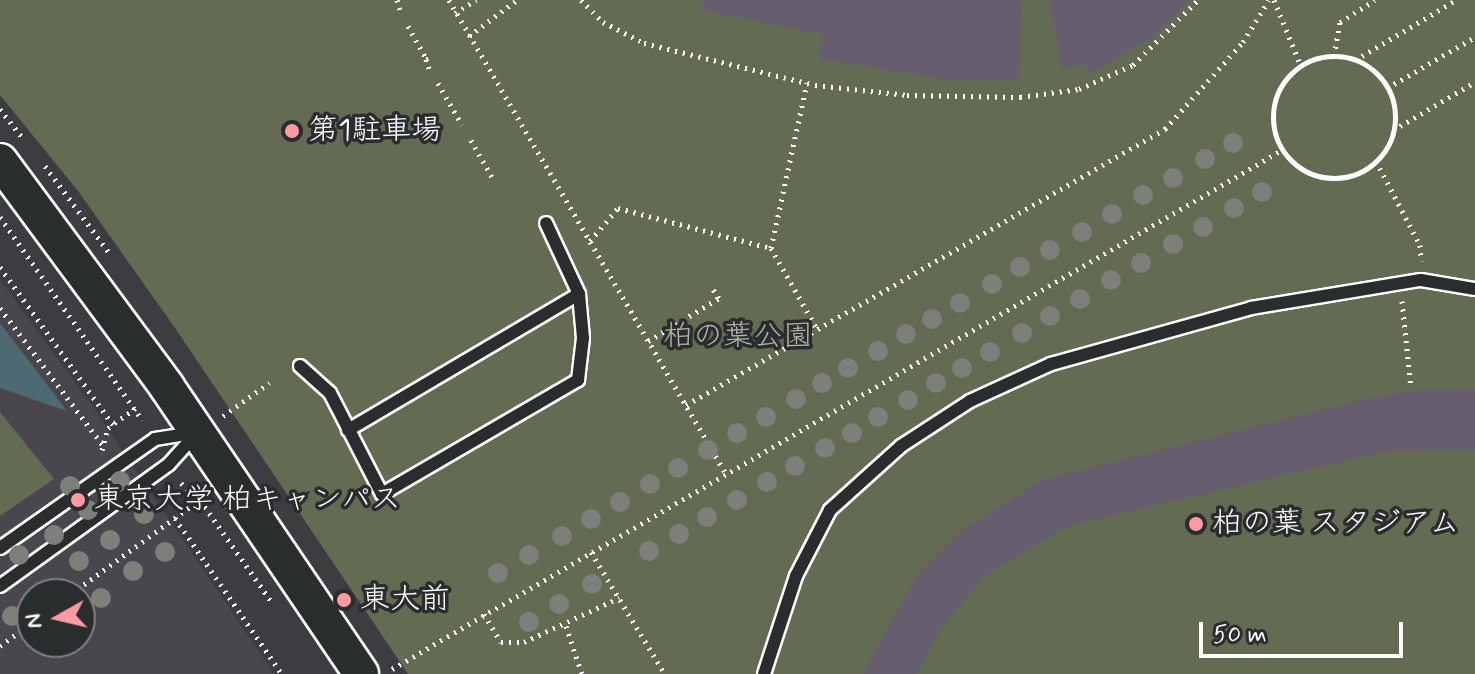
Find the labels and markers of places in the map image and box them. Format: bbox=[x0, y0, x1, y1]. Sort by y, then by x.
place label: 第1駐車場 bbox=[308, 113, 441, 149]
marker: 第1駐車場 bbox=[283, 122, 301, 140]
place label: 東京大学 柏キャンパス bbox=[94, 482, 402, 518]
marker: 東京大学 柏キャンパス bbox=[69, 491, 87, 509]
place label: 柏の葉 スタジアム bbox=[1212, 506, 1460, 542]
marker: 柏の葉 スタジアム bbox=[1187, 515, 1205, 533]
place label: 東大前 bbox=[360, 582, 450, 618]
marker: 東大前 bbox=[335, 591, 353, 609]

